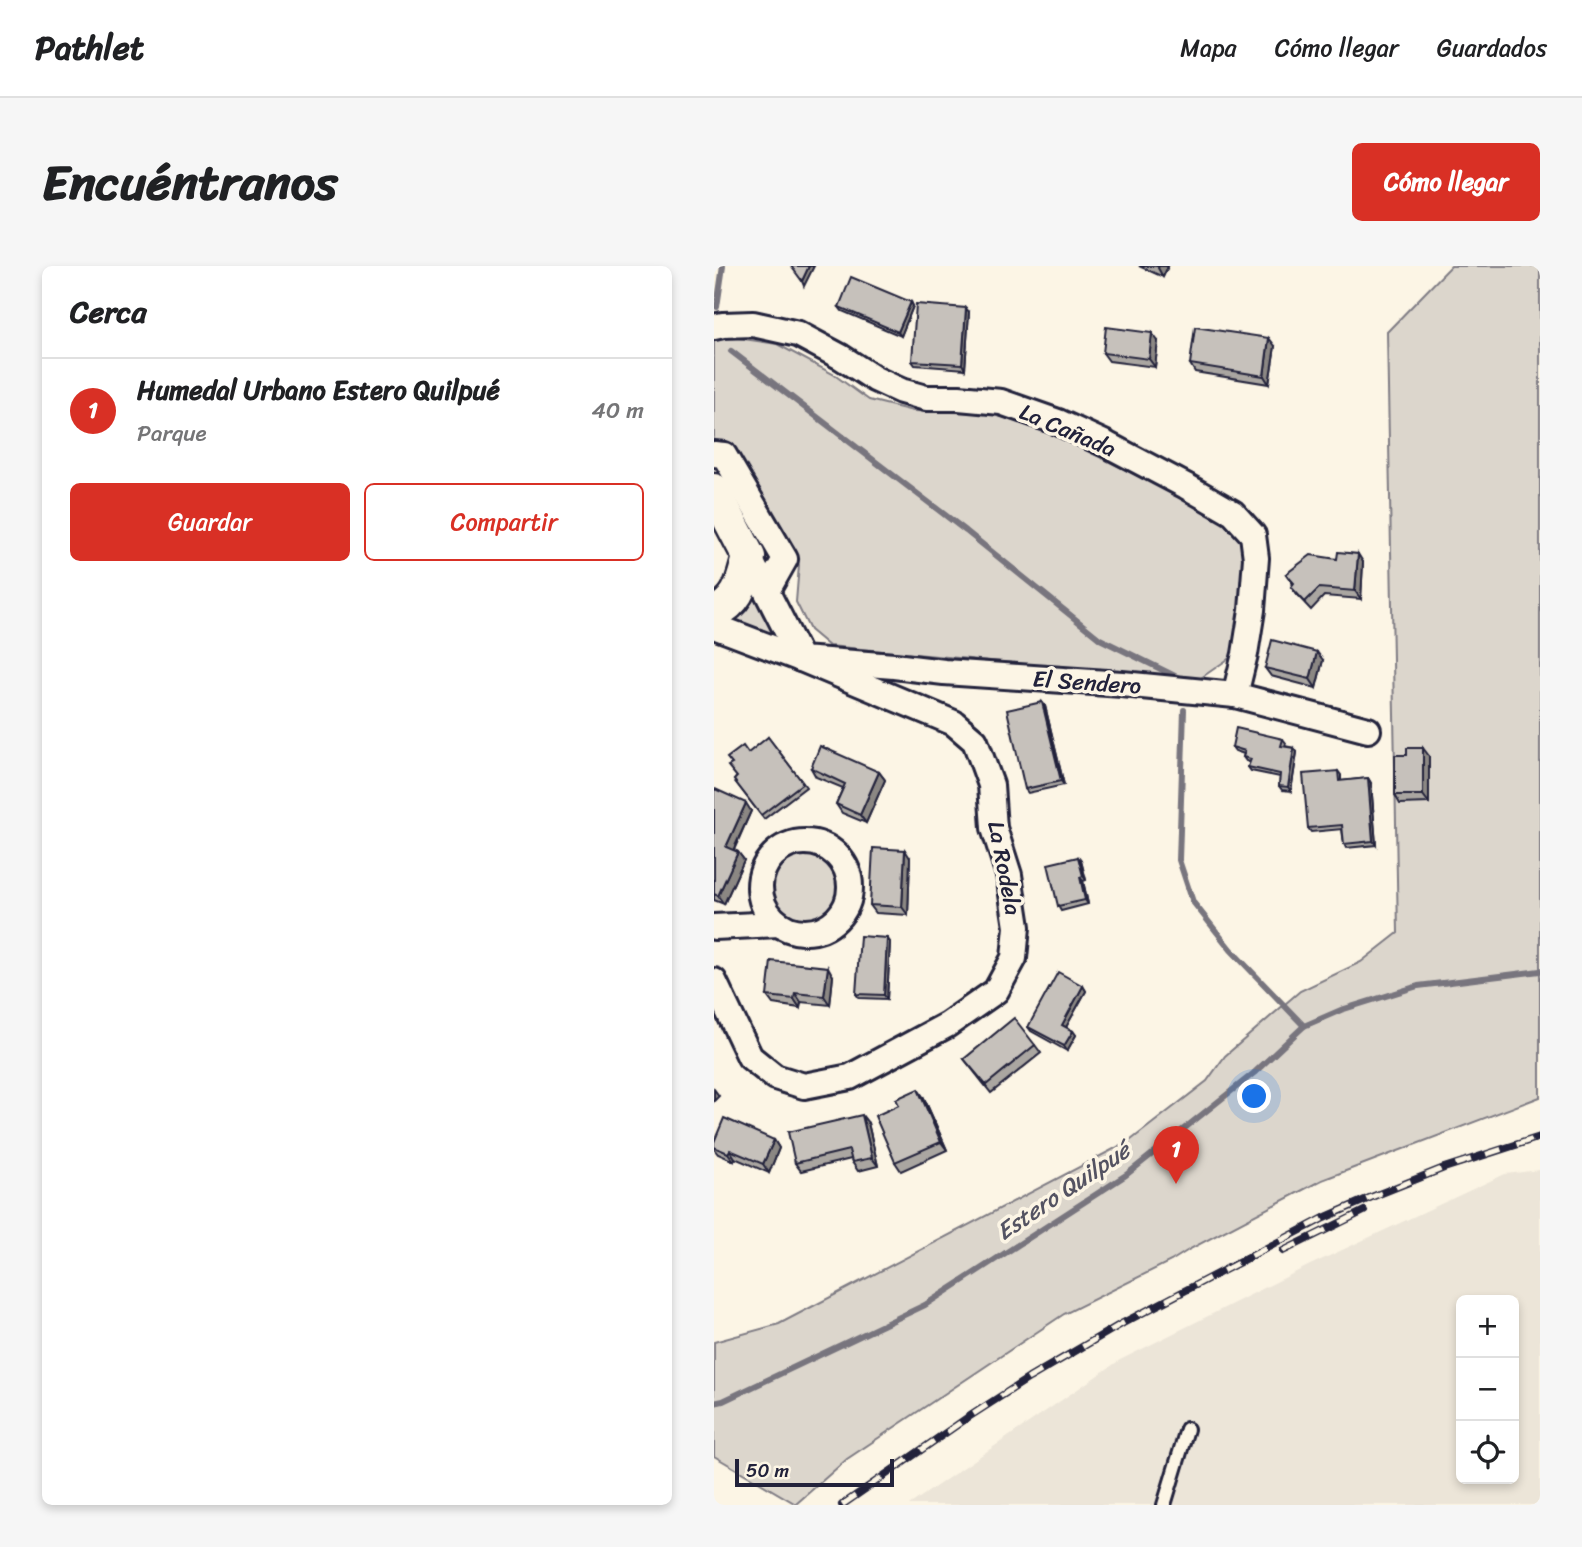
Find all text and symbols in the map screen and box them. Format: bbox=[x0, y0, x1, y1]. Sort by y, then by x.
text: Pathlet bbox=[35, 19, 144, 77]
text: Mapa bbox=[1180, 27, 1237, 69]
text: Cómo llegar bbox=[1275, 27, 1399, 69]
text: Guardados bbox=[1437, 27, 1547, 69]
text: Encuéntranos bbox=[42, 139, 338, 226]
button: Cómo llegar bbox=[1352, 143, 1540, 221]
text: Cerca bbox=[70, 285, 146, 339]
text: Humedal Urbano Estero Quilpué bbox=[137, 367, 500, 413]
text: 1 bbox=[88, 390, 98, 431]
text: 40 m bbox=[591, 390, 644, 431]
street label: La Cañada bbox=[1013, 392, 1123, 469]
text: Parque bbox=[137, 413, 207, 454]
button: Guardar bbox=[70, 483, 350, 561]
button: Compartir bbox=[364, 483, 644, 561]
street label: El Sendero bbox=[1031, 658, 1143, 707]
street label: La Rodela bbox=[975, 818, 1034, 919]
your location bbox=[1237, 1079, 1271, 1113]
pin: 1 bbox=[1153, 1126, 1199, 1184]
water label: Estero Quilpué bbox=[987, 1128, 1142, 1252]
map controls bbox=[1456, 1295, 1519, 1484]
button: + bbox=[1456, 1295, 1519, 1358]
button: − bbox=[1456, 1358, 1519, 1421]
button: locate bbox=[1456, 1421, 1519, 1484]
text: 50 m bbox=[746, 1454, 789, 1487]
scale bar bbox=[735, 1456, 894, 1488]

